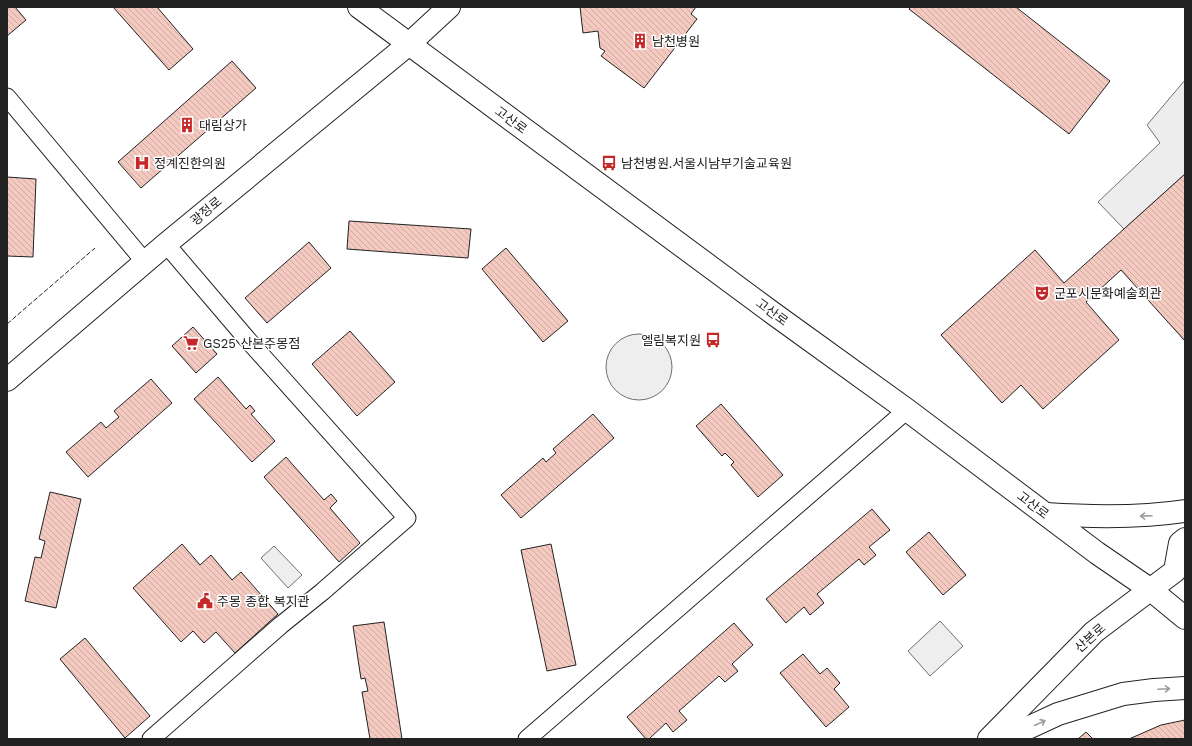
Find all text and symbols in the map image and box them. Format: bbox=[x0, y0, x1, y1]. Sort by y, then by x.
building icon: 남천병원 bbox=[631, 32, 649, 50]
place label: 남천병원 bbox=[652, 34, 700, 49]
street label: 고산로 bbox=[492, 103, 530, 137]
building icon: 대림상가 bbox=[178, 116, 196, 134]
place label: 대림상가 bbox=[199, 118, 247, 133]
hospital icon: 정계진한의원 bbox=[133, 154, 151, 172]
bus stop icon: 남천병원.서울시남부기술교육원 bbox=[600, 154, 618, 172]
place label: 정계진한의원 bbox=[154, 156, 226, 171]
place label: 남천병원.서울시남부기술교육원 bbox=[621, 156, 792, 171]
street label: 광정로 bbox=[187, 194, 225, 228]
theatre icon: 군포시문화예술회관 bbox=[1033, 284, 1051, 302]
place label: 군포시문화예술회관 bbox=[1054, 286, 1162, 301]
street label: 고산로 bbox=[753, 295, 791, 329]
bus stop icon: 엘림복지원 bbox=[704, 331, 722, 349]
place label: 엘림복지원 bbox=[641, 333, 701, 348]
supermarket icon: GS25 산본주몽점 bbox=[182, 334, 200, 352]
place label: GS25 산본주몽점 bbox=[203, 336, 300, 351]
street label: 고산로 bbox=[1014, 488, 1052, 522]
one-way arrow bbox=[1140, 512, 1153, 519]
public building icon: 주몽 종합 복지관 bbox=[196, 592, 214, 610]
place label: 주몽 종합 복지관 bbox=[217, 594, 310, 609]
street label: 산본로 bbox=[1072, 620, 1108, 656]
one-way arrow bbox=[1157, 685, 1170, 693]
one-way arrow bbox=[1033, 719, 1045, 726]

